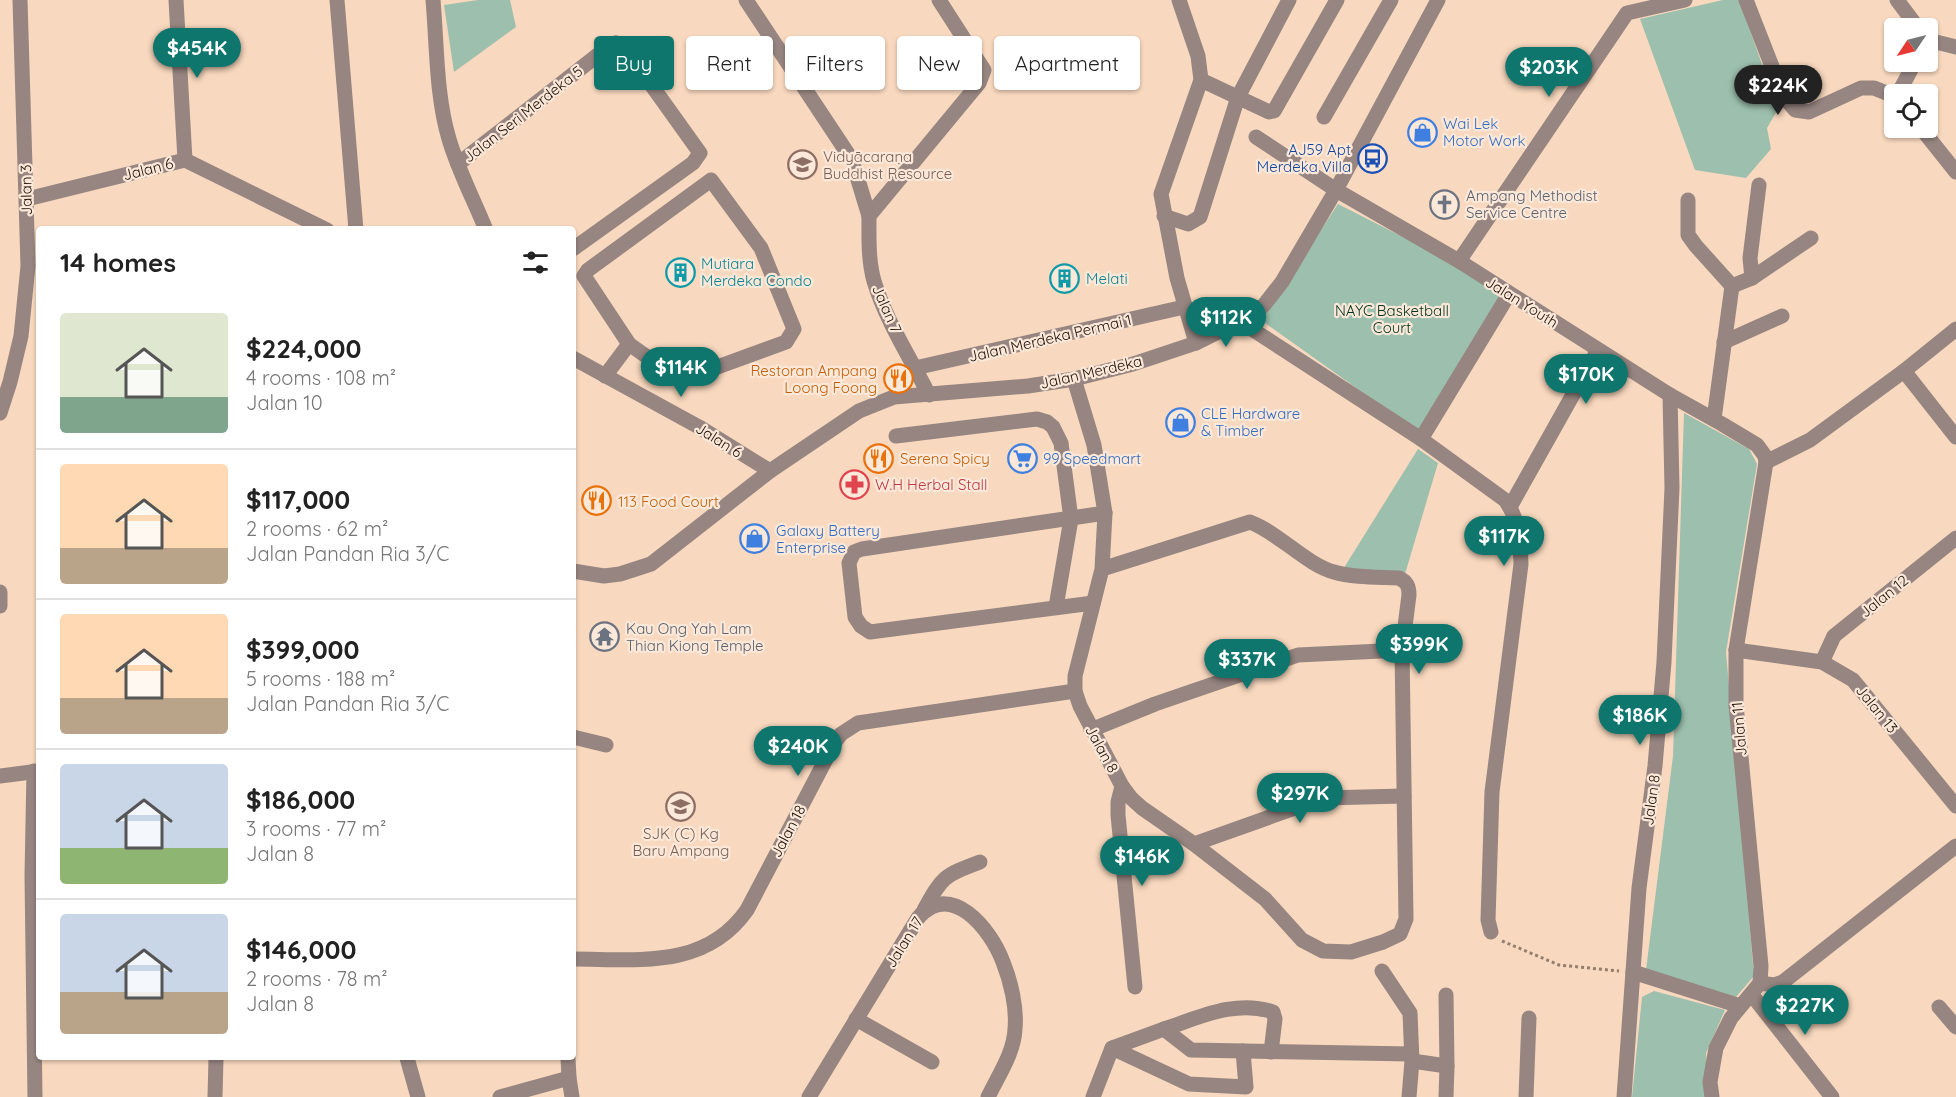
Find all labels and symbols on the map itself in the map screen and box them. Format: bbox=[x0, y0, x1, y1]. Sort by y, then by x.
north arrow bbox=[1884, 18, 1938, 72]
pin: $454K bbox=[155, 28, 239, 79]
pin: $203K bbox=[1507, 47, 1591, 98]
street label: Jalan Seri Merdeka 5 bbox=[460, 62, 586, 166]
pin: $224K bbox=[1736, 65, 1820, 116]
place label: Wai Lek Motor Work bbox=[1443, 114, 1526, 150]
shop icon: Wai Lek Motor Work bbox=[1406, 116, 1438, 148]
place label: AJ59 Apt Merdeka Villa bbox=[1257, 140, 1351, 176]
bus stop icon: AJ59 Apt Merdeka Villa bbox=[1356, 142, 1388, 174]
place label: Vidyācaraṇa Buddhist Resource bbox=[823, 147, 952, 183]
school or university icon: Vidyācaraṇa Buddhist Resource bbox=[786, 149, 818, 181]
street label: Jalan 6 bbox=[121, 154, 175, 184]
street label: Jalan 3 bbox=[16, 164, 36, 216]
place label: Ampang Methodist Service Centre bbox=[1466, 186, 1598, 222]
church icon: Ampang Methodist Service Centre bbox=[1429, 188, 1461, 220]
place label: Mutiara Merdeka Condo bbox=[701, 254, 812, 290]
building icon: Mutiara Merdeka Condo bbox=[664, 256, 696, 288]
building icon: Melati bbox=[1049, 262, 1081, 294]
place label: Melati bbox=[1086, 269, 1128, 288]
street label: Jalan Youth bbox=[1482, 272, 1562, 332]
street label: Jalan 7 bbox=[868, 282, 906, 336]
pin: $112K bbox=[1184, 297, 1268, 348]
park label: NAYC Basketball Court bbox=[1335, 301, 1449, 337]
street label: Jalan Merdeka Permai 1 bbox=[967, 310, 1133, 366]
pin: $114K bbox=[639, 347, 723, 398]
street label: Jalan Merdeka bbox=[1038, 351, 1144, 393]
pin: $170K bbox=[1544, 354, 1628, 405]
place label: Restoran Ampang Loong Foong bbox=[750, 361, 877, 397]
restaurant icon: Restoran Ampang Loong Foong bbox=[882, 363, 914, 395]
place label: CLE Hardware & Timber bbox=[1201, 404, 1300, 440]
shop icon: CLE Hardware & Timber bbox=[1164, 406, 1196, 438]
street label: Jalan 6 bbox=[692, 418, 746, 462]
restaurant icon: Serena Spicy bbox=[863, 442, 895, 474]
supermarket icon: 99 Speedmart bbox=[1006, 442, 1038, 474]
place label: Serena Spicy bbox=[900, 449, 990, 468]
place label: 99 Speedmart bbox=[1043, 449, 1141, 468]
pharmacy icon: W.H Herbal Stall bbox=[838, 468, 870, 500]
place label: W.H Herbal Stall bbox=[875, 475, 987, 494]
restaurant icon: 113 Food Court bbox=[581, 485, 613, 517]
place label: 113 Food Court bbox=[618, 492, 719, 511]
pin: $117K bbox=[1462, 516, 1546, 567]
place label: Galaxy Battery Enterprise bbox=[776, 521, 880, 557]
shop icon: Galaxy Battery Enterprise bbox=[739, 523, 771, 555]
street label: Jalan 12 bbox=[1856, 571, 1912, 621]
place label: Kau Ong Yah Lam Thian Kiong Temple bbox=[626, 619, 763, 655]
temple icon: Kau Ong Yah Lam Thian Kiong Temple bbox=[589, 621, 621, 653]
pin: $399K bbox=[1377, 624, 1461, 675]
pin: $337K bbox=[1205, 639, 1289, 690]
street label: Jalan 13 bbox=[1852, 681, 1902, 737]
pin: $186K bbox=[1598, 695, 1682, 746]
street label: Jalan 11 bbox=[1727, 701, 1751, 757]
street label: Jalan 8 bbox=[1081, 722, 1123, 776]
pin: $240K bbox=[756, 726, 840, 777]
pin: $297K bbox=[1258, 773, 1342, 824]
street label: Jalan 8 bbox=[1638, 773, 1664, 827]
school or university icon: SJK (C) Kg Baru Ampang bbox=[665, 790, 697, 822]
street label: Jalan 18 bbox=[766, 802, 810, 860]
place label: SJK (C) Kg Baru Ampang bbox=[633, 824, 729, 860]
pin: $146K bbox=[1100, 836, 1184, 887]
street label: Jalan 17 bbox=[881, 913, 927, 971]
pin: $227K bbox=[1763, 985, 1847, 1036]

